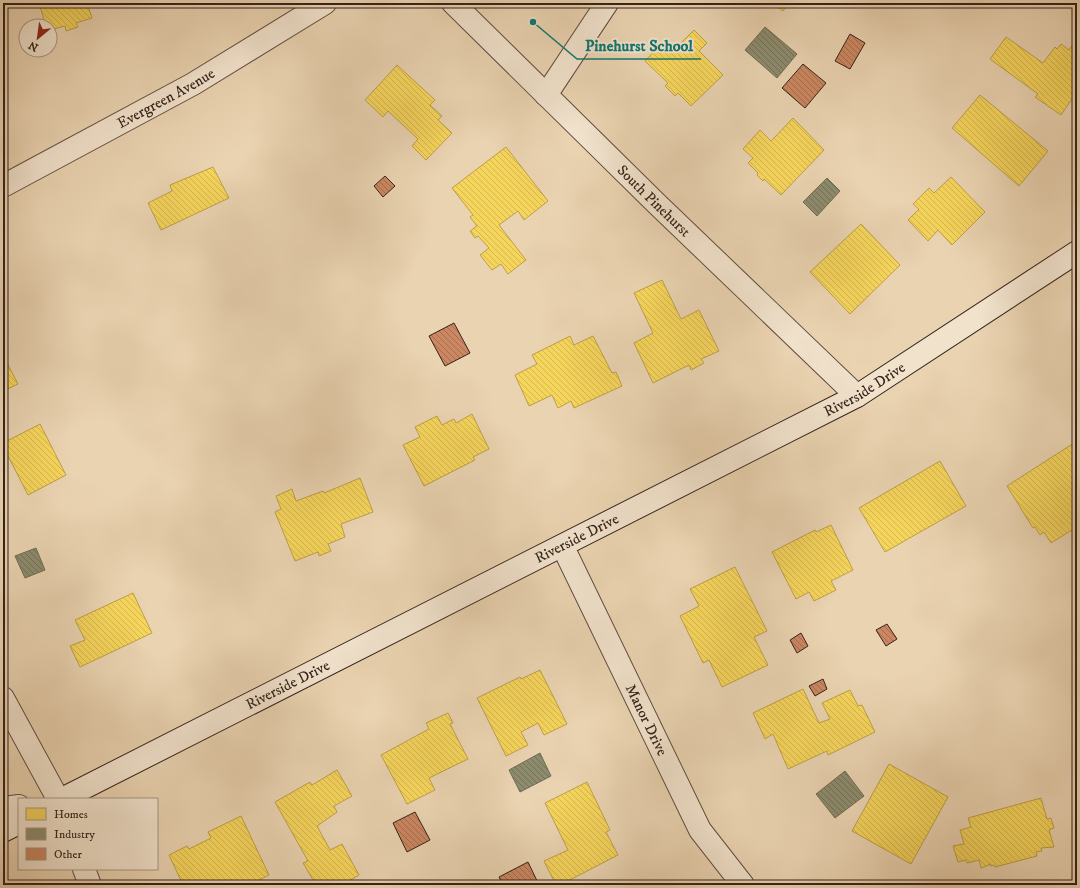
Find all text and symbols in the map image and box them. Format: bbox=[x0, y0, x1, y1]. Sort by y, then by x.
north arrow bbox=[18, 18, 58, 58]
callout: Pinehurst School bbox=[577, 31, 701, 59]
text: Pinehurst School bbox=[585, 36, 694, 56]
text: N bbox=[26, 38, 41, 54]
street label: Evergreen Avenue bbox=[114, 64, 218, 133]
street label: South Pinehurst bbox=[613, 161, 695, 241]
street label: Riverside Drive bbox=[821, 358, 909, 421]
street label: Riverside Drive bbox=[532, 509, 622, 568]
street label: Riverside Drive bbox=[243, 656, 333, 714]
street label: Manor Drive bbox=[621, 681, 672, 759]
legend bbox=[18, 798, 158, 870]
text: Homes bbox=[54, 807, 88, 822]
text: Industry bbox=[54, 827, 95, 842]
text: Other bbox=[54, 847, 83, 862]

